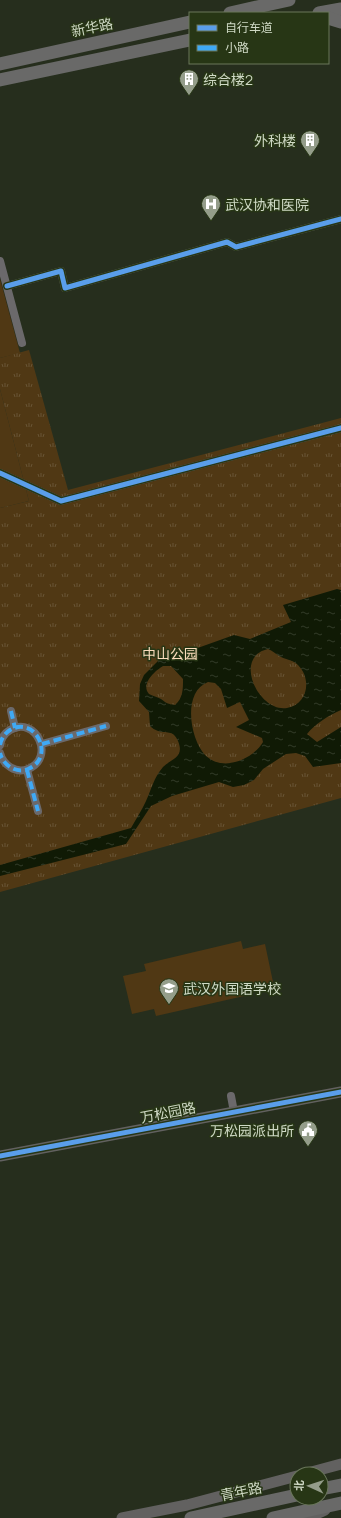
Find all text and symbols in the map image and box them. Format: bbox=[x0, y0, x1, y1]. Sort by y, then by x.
legend bbox=[189, 12, 329, 64]
street label: 新华路 bbox=[69, 13, 115, 41]
text: 自行车道 bbox=[225, 19, 273, 36]
text: 小路 bbox=[225, 39, 249, 56]
building icon: 综合楼2 bbox=[178, 68, 200, 96]
place label: 综合楼2 bbox=[203, 70, 253, 89]
building icon: 外科楼 bbox=[299, 129, 321, 157]
place label: 外科楼 bbox=[254, 131, 296, 150]
hospital icon: 武汉协和医院 bbox=[200, 193, 222, 221]
place label: 武汉协和医院 bbox=[225, 195, 309, 214]
park label: 中山公园 bbox=[142, 644, 198, 663]
school or university icon: 武汉外国语学校 bbox=[158, 977, 180, 1005]
place label: 武汉外国语学校 bbox=[183, 979, 281, 998]
street label: 万松园路 bbox=[139, 1097, 197, 1127]
public building icon: 万松园派出所 bbox=[297, 1119, 319, 1147]
place label: 万松园派出所 bbox=[210, 1121, 294, 1140]
north arrow bbox=[289, 1466, 329, 1506]
street label: 青年路 bbox=[218, 1477, 264, 1505]
text: 北 bbox=[291, 1480, 306, 1491]

